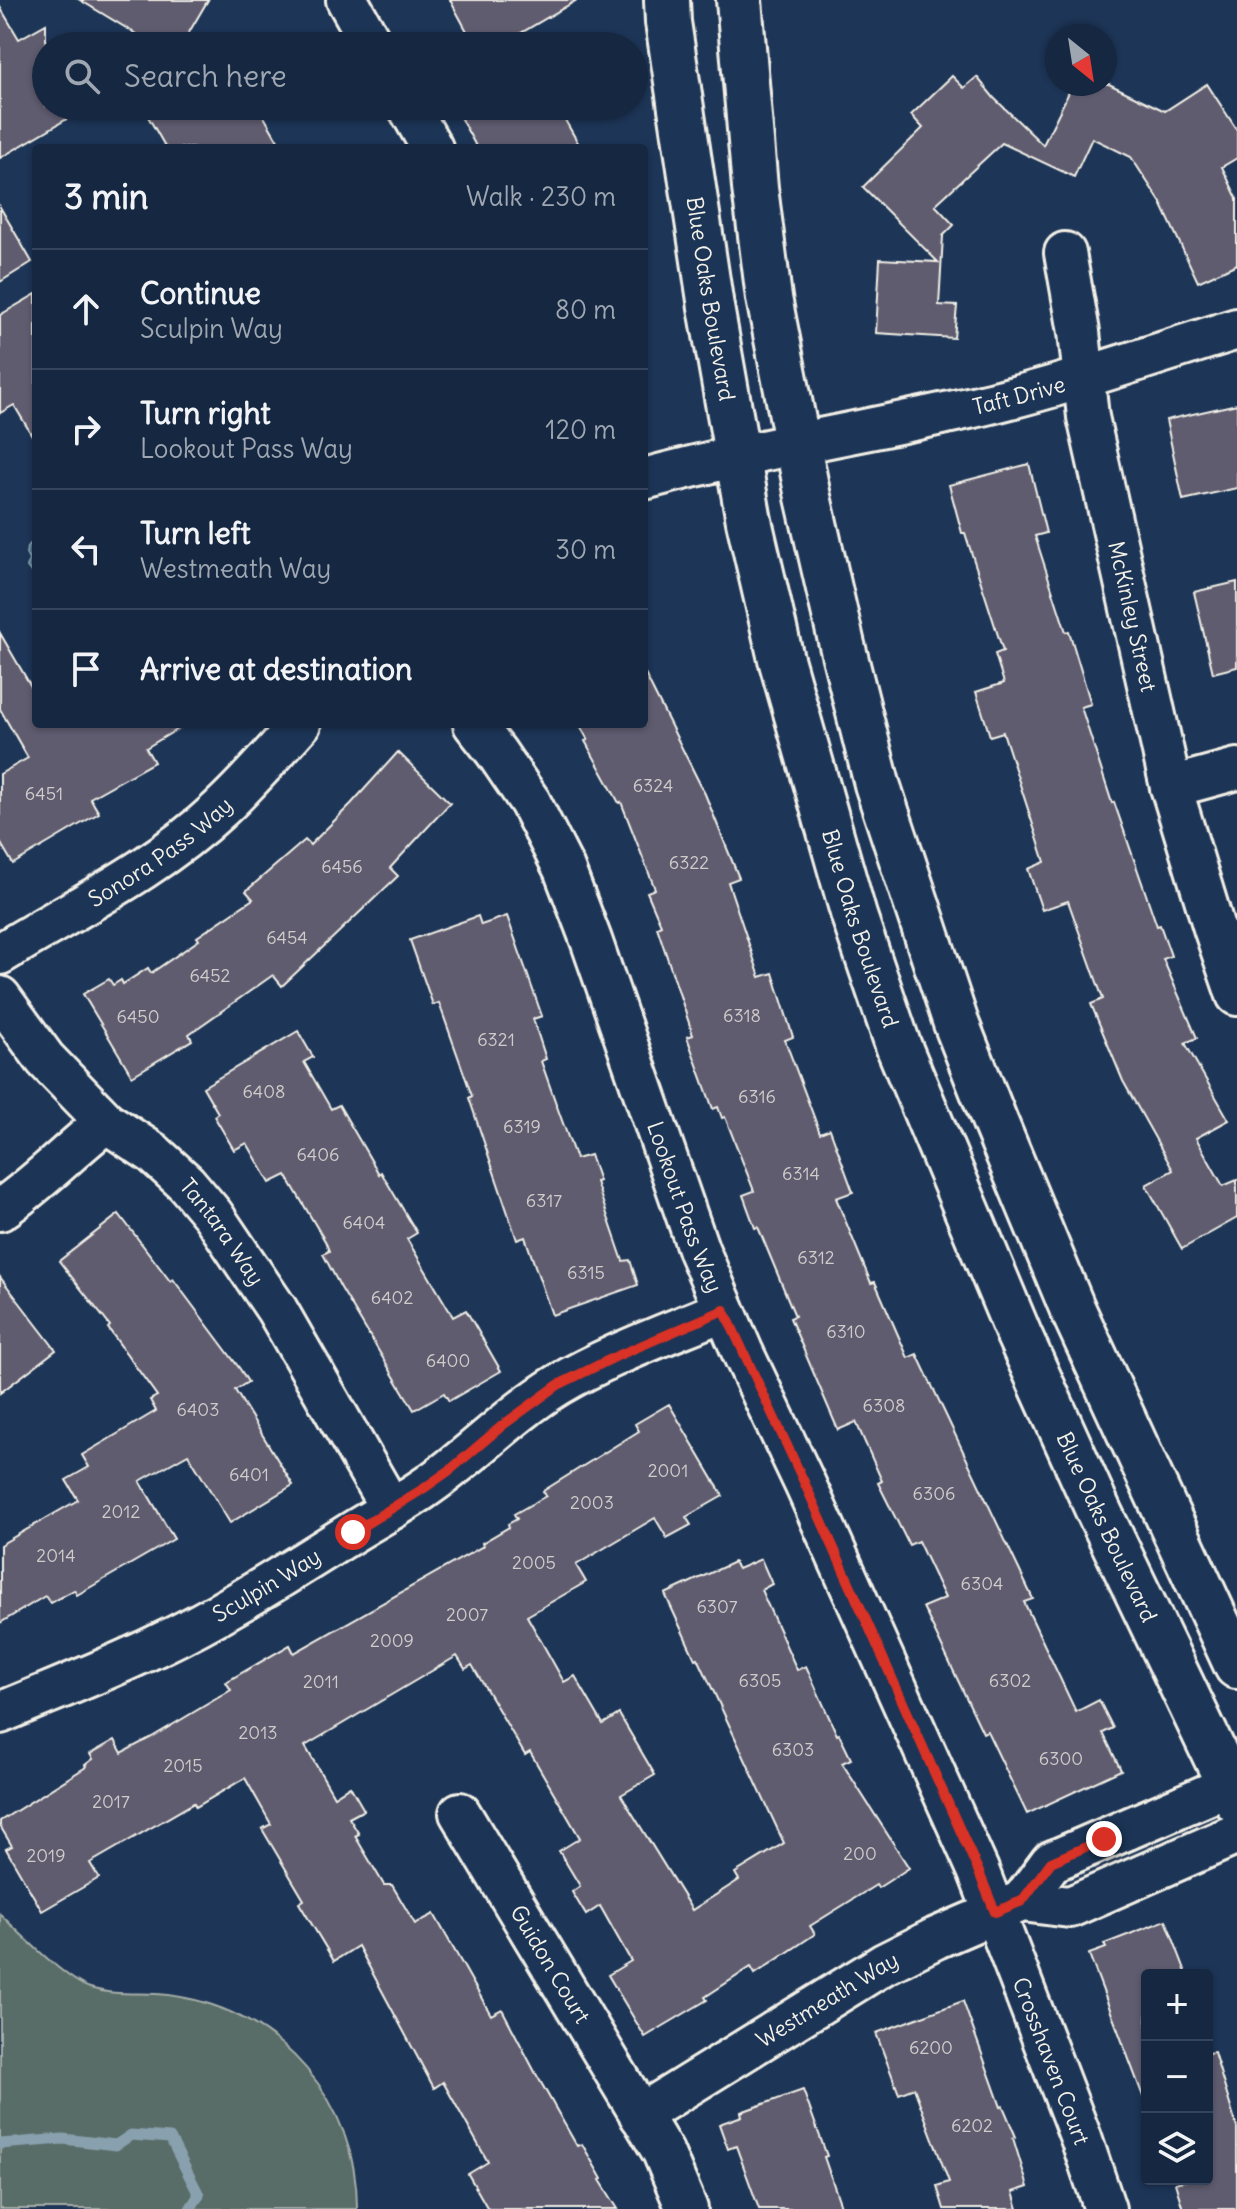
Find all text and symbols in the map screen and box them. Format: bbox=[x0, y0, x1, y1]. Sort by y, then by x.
north arrow bbox=[1045, 24, 1117, 96]
search box bbox=[32, 32, 648, 120]
icon: search bbox=[60, 54, 104, 98]
text: Search here bbox=[124, 57, 287, 95]
text: 3 min bbox=[64, 175, 149, 218]
text: Walk · 230 m bbox=[466, 180, 616, 213]
street label: Blue Oaks Boulevard bbox=[681, 195, 741, 403]
text: Continue bbox=[140, 274, 261, 312]
icon: ahead bbox=[64, 287, 108, 331]
text: 80 m bbox=[555, 293, 616, 326]
text: Sculpin Way bbox=[140, 312, 283, 345]
street label: Taft Drive bbox=[970, 370, 1068, 421]
text: Turn right bbox=[140, 394, 271, 432]
icon: right bbox=[64, 407, 108, 451]
text: 120 m bbox=[545, 413, 616, 446]
text: Lookout Pass Way bbox=[140, 432, 353, 465]
text: Turn left bbox=[140, 514, 251, 552]
icon: left bbox=[64, 527, 108, 571]
text: 30 m bbox=[555, 533, 616, 566]
street label: McKinley Street bbox=[1102, 538, 1163, 694]
text: Westmeath Way bbox=[140, 552, 331, 585]
icon: arrive bbox=[64, 647, 108, 691]
text: Arrive at destination bbox=[140, 650, 412, 688]
house number: 6324 bbox=[633, 774, 673, 797]
house number: 6451 bbox=[25, 782, 63, 805]
street label: Sonora Pass Way bbox=[83, 791, 238, 913]
street label: Blue Oaks Boulevard bbox=[816, 826, 905, 1031]
house number: 6322 bbox=[669, 851, 709, 874]
house number: 6456 bbox=[321, 855, 363, 878]
house number: 6454 bbox=[266, 926, 308, 949]
house number: 6452 bbox=[189, 964, 231, 987]
house number: 6318 bbox=[723, 1004, 761, 1027]
house number: 6450 bbox=[117, 1005, 159, 1028]
house number: 6321 bbox=[477, 1028, 515, 1051]
house number: 6408 bbox=[242, 1080, 286, 1103]
house number: 6316 bbox=[738, 1085, 776, 1108]
house number: 6319 bbox=[503, 1115, 541, 1138]
street label: Lookout Pass Way bbox=[641, 1117, 729, 1297]
house number: 6406 bbox=[296, 1143, 340, 1166]
house number: 6314 bbox=[782, 1162, 820, 1185]
street label: Tantara Way bbox=[174, 1172, 270, 1291]
house number: 6317 bbox=[526, 1189, 562, 1212]
house number: 6404 bbox=[342, 1211, 386, 1234]
house number: 6312 bbox=[797, 1246, 835, 1269]
house number: 6315 bbox=[567, 1261, 605, 1284]
house number: 6402 bbox=[371, 1286, 413, 1309]
house number: 6310 bbox=[826, 1320, 866, 1343]
house number: 6400 bbox=[426, 1349, 470, 1372]
house number: 6308 bbox=[863, 1394, 905, 1417]
house number: 6403 bbox=[177, 1398, 219, 1421]
street label: Blue Oaks Boulevard bbox=[1051, 1427, 1163, 1626]
house number: 2001 bbox=[648, 1459, 688, 1482]
house number: 6401 bbox=[229, 1463, 269, 1486]
house number: 6306 bbox=[913, 1482, 955, 1505]
house number: 2003 bbox=[570, 1491, 614, 1514]
house number: 2012 bbox=[102, 1500, 140, 1523]
route start bbox=[335, 1514, 371, 1550]
street label: Sculpin Way bbox=[208, 1542, 326, 1628]
house number: 2014 bbox=[36, 1544, 76, 1567]
house number: 2005 bbox=[512, 1551, 556, 1574]
house number: 6304 bbox=[961, 1572, 1003, 1595]
house number: 6307 bbox=[696, 1595, 738, 1618]
house number: 2007 bbox=[446, 1603, 488, 1626]
house number: 2009 bbox=[370, 1629, 414, 1652]
house number: 6305 bbox=[739, 1669, 781, 1692]
house number: 6302 bbox=[989, 1669, 1031, 1692]
house number: 2011 bbox=[303, 1670, 339, 1693]
house number: 2013 bbox=[238, 1721, 278, 1744]
house number: 6303 bbox=[772, 1738, 814, 1761]
house number: 6300 bbox=[1039, 1747, 1083, 1770]
house number: 2015 bbox=[163, 1754, 203, 1777]
house number: 2017 bbox=[92, 1790, 130, 1813]
route end bbox=[1086, 1821, 1122, 1857]
house number: 200 bbox=[843, 1842, 877, 1865]
house number: 2019 bbox=[26, 1844, 66, 1867]
street label: Guidon Court bbox=[504, 1900, 597, 2028]
street label: Westmeath Way bbox=[751, 1945, 903, 2054]
map controls bbox=[1141, 1969, 1213, 2185]
button: + bbox=[1141, 1969, 1213, 2041]
street label: Crosshaven Court bbox=[1007, 1973, 1096, 2148]
house number: 6200 bbox=[909, 2036, 953, 2059]
button: − bbox=[1141, 2041, 1213, 2113]
button: layers bbox=[1141, 2113, 1213, 2185]
house number: 6202 bbox=[951, 2114, 993, 2137]

